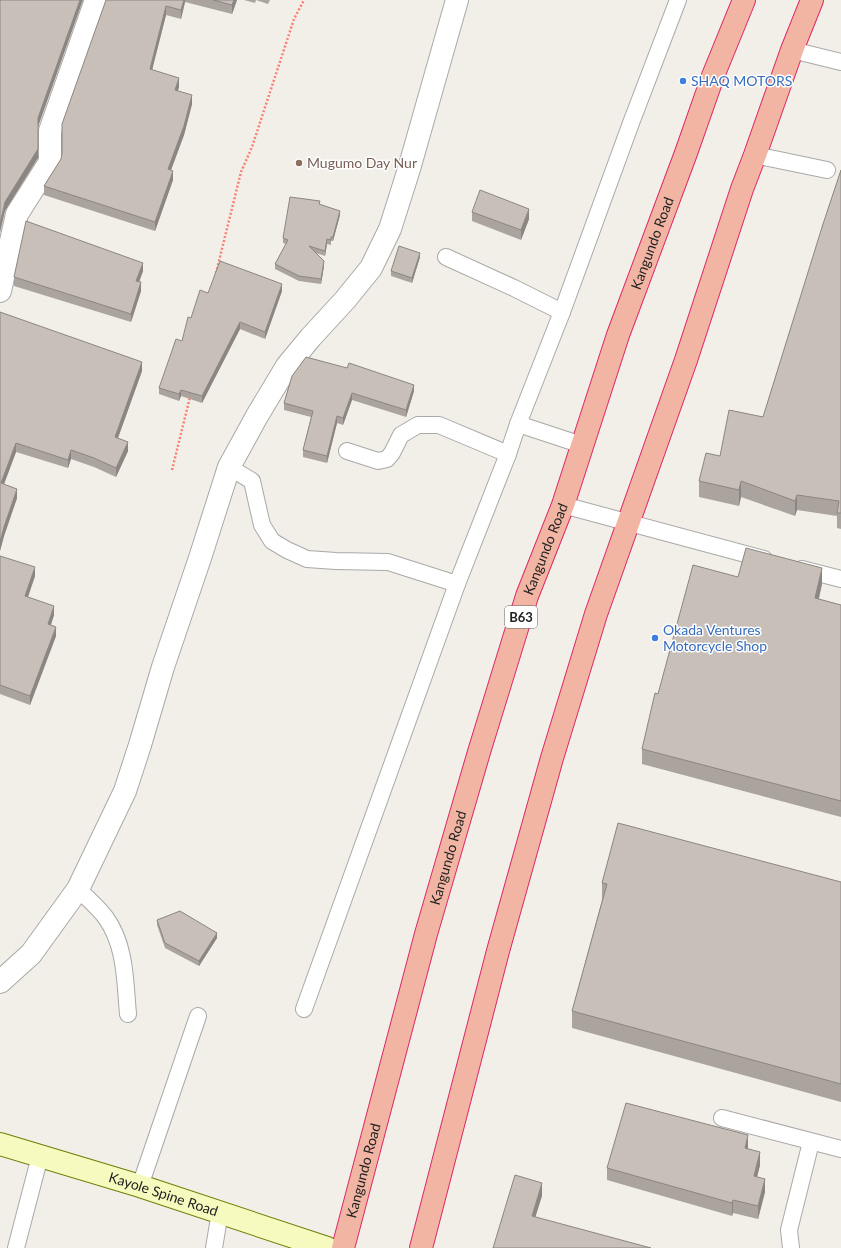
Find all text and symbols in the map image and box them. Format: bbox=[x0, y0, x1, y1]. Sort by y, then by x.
place label: SHAQ MOTORS bbox=[691, 72, 792, 89]
marker: SHAQ MOTORS bbox=[678, 76, 688, 86]
place label: Mugumo Day Nur bbox=[307, 154, 417, 171]
marker: Mugumo Day Nur bbox=[294, 158, 304, 168]
street label: Kangundo Road bbox=[627, 195, 677, 292]
street label: Kangundo Road bbox=[519, 501, 571, 597]
road number: B63 bbox=[505, 606, 537, 628]
place label: Okada Ventures Motorcycle Shop bbox=[663, 621, 767, 654]
marker: Okada Ventures Motorcycle Shop bbox=[650, 633, 660, 643]
street label: Kangundo Road bbox=[426, 809, 469, 907]
street label: Kangundo Road bbox=[342, 1121, 384, 1220]
street label: Kayole Spine Road bbox=[107, 1168, 220, 1219]

